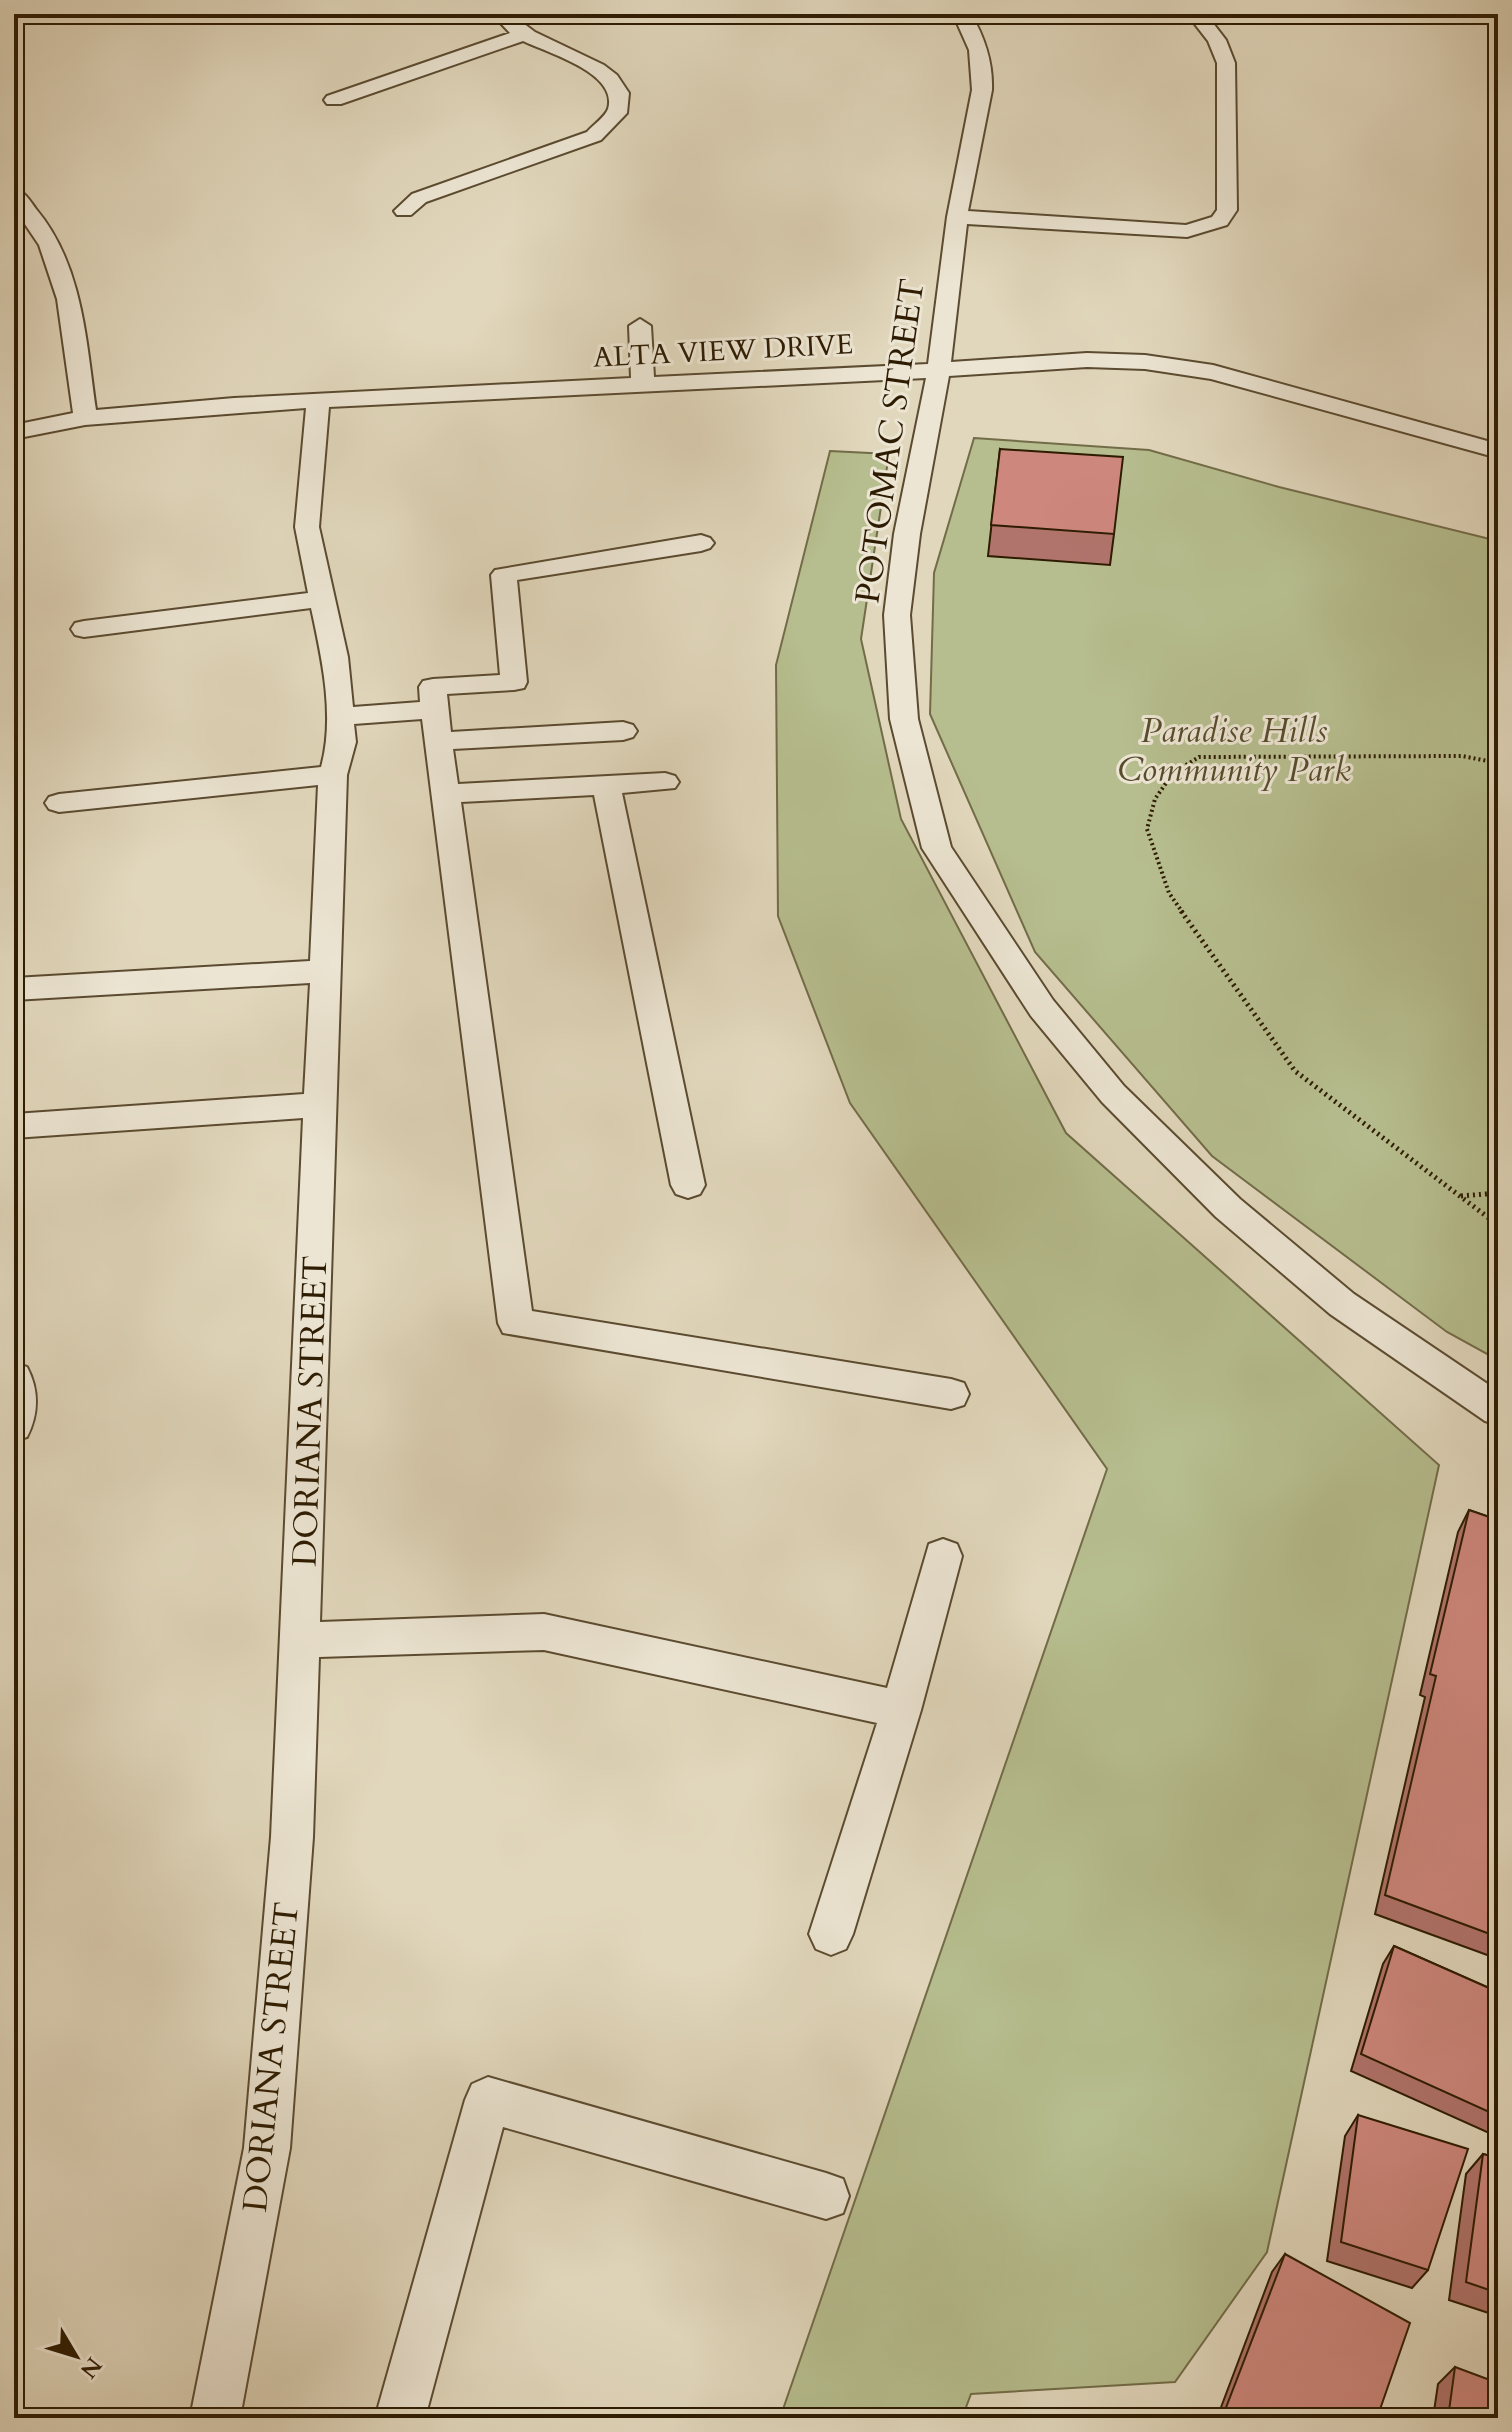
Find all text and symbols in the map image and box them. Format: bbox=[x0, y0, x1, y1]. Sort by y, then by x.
street label: POTOMAC STREET bbox=[844, 276, 936, 607]
street label: ALTA VIEW DRIVE bbox=[592, 325, 854, 377]
park label: Paradise Hills Community Park bbox=[1117, 708, 1351, 793]
street label: DORIANA STREET bbox=[282, 1255, 338, 1567]
street label: DORIANA STREET bbox=[232, 1900, 310, 2214]
north arrow bbox=[36, 2316, 116, 2396]
text: N bbox=[73, 2351, 109, 2384]

